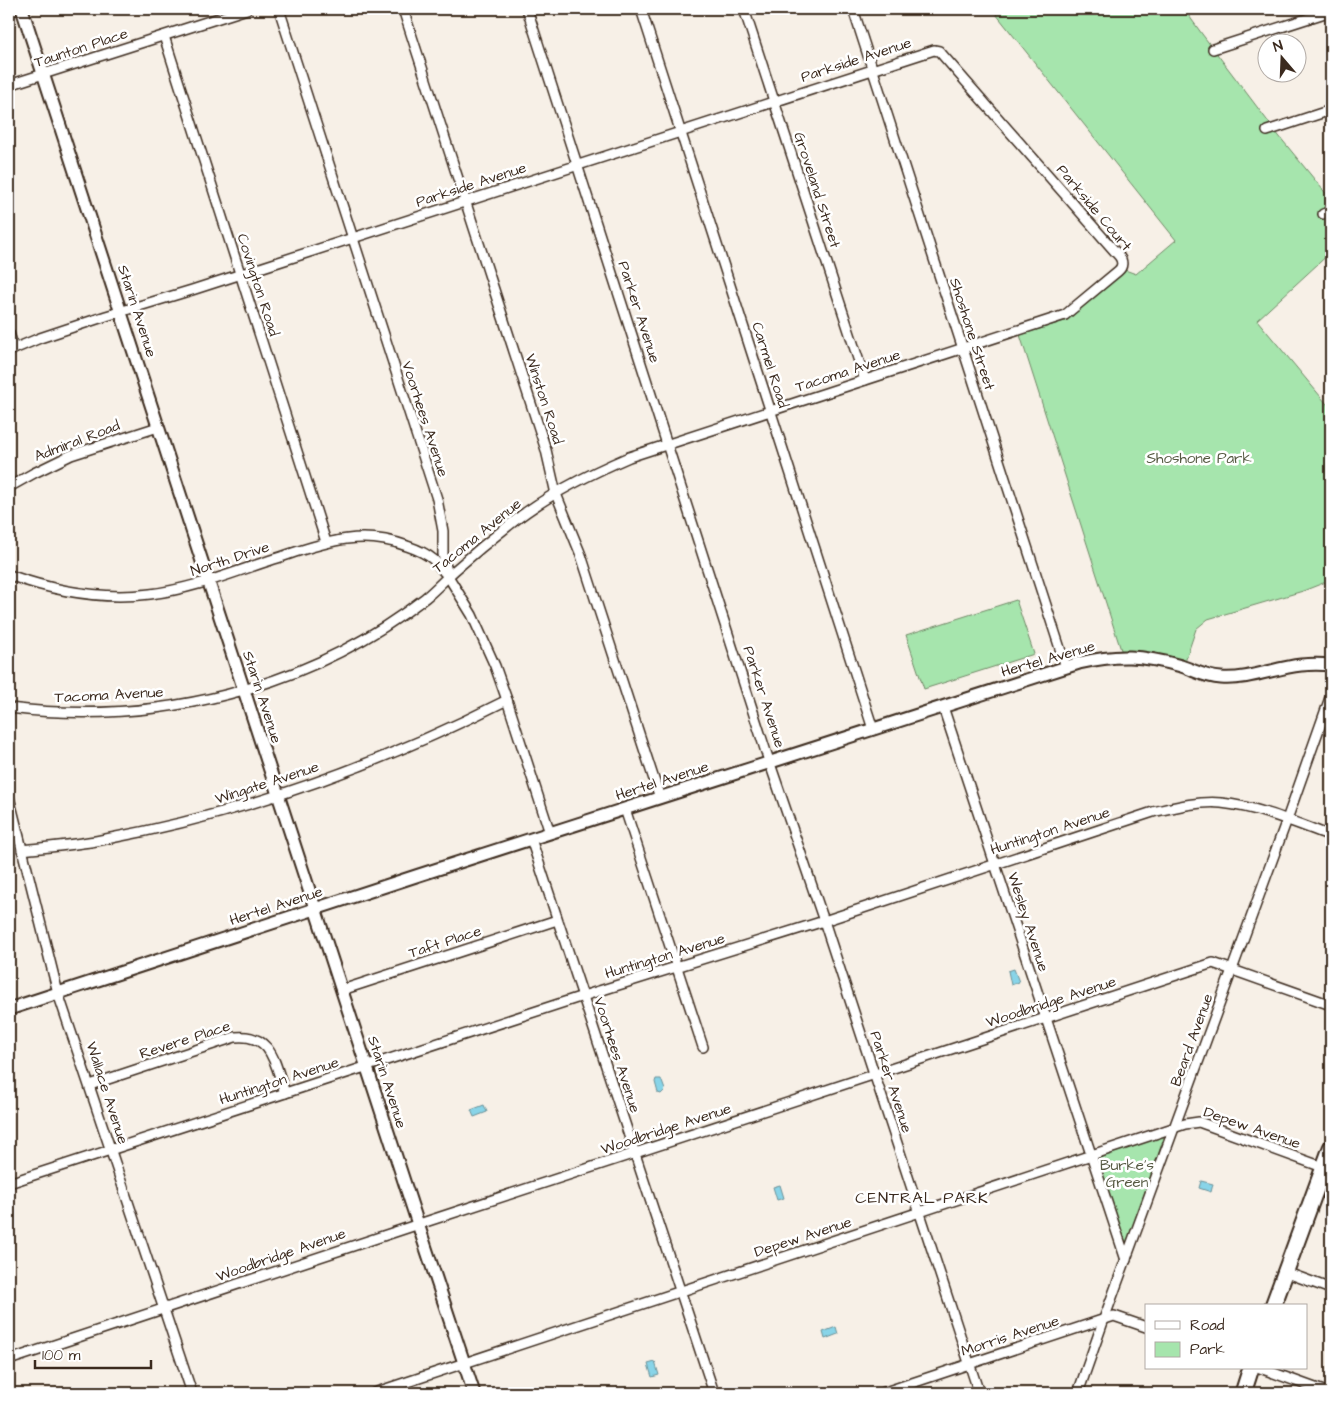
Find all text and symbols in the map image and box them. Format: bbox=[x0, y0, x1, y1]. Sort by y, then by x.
street label: Taunton Place bbox=[32, 23, 130, 73]
street label: Parkside Avenue bbox=[798, 32, 914, 88]
north arrow bbox=[1258, 32, 1308, 82]
text: N bbox=[1271, 36, 1286, 58]
street label: Groveland Street bbox=[788, 129, 846, 251]
street label: Parkside Avenue bbox=[413, 157, 529, 213]
street label: Parkside Court bbox=[1051, 160, 1137, 256]
street label: Covington Road bbox=[231, 231, 285, 340]
street label: Parker Avenue bbox=[613, 258, 665, 366]
street label: Starin Avenue bbox=[112, 262, 162, 360]
street label: Shoshone Street bbox=[944, 275, 1000, 393]
street label: Carmel Road bbox=[746, 319, 794, 411]
street label: Tacoma Avenue bbox=[793, 344, 903, 398]
street label: Winston Road bbox=[520, 351, 569, 447]
street label: Voorhees Avenue bbox=[396, 358, 454, 480]
street label: Admiral Road bbox=[31, 415, 123, 467]
park label: Shoshone Park bbox=[1146, 448, 1252, 469]
street label: Tacoma Avenue bbox=[428, 494, 526, 578]
street label: North Drive bbox=[188, 536, 272, 582]
street label: Hertel Avenue bbox=[999, 636, 1097, 682]
street label: Parker Avenue bbox=[738, 643, 790, 751]
street label: Starin Avenue bbox=[237, 648, 287, 746]
street label: Tacoma Avenue bbox=[54, 682, 164, 708]
street label: Wingate Avenue bbox=[212, 756, 322, 811]
street label: Hertel Avenue bbox=[613, 756, 711, 806]
street label: Huntington Avenue bbox=[988, 802, 1113, 861]
street label: Wesley Avenue bbox=[1001, 870, 1054, 975]
street label: Hertel Avenue bbox=[227, 881, 325, 931]
street label: Taft Place bbox=[406, 920, 484, 964]
street label: Huntington Avenue bbox=[602, 928, 728, 985]
street label: Woodbridge Avenue bbox=[983, 971, 1119, 1034]
street label: Beard Avenue bbox=[1166, 991, 1218, 1089]
street label: Voorhees Avenue bbox=[588, 994, 646, 1116]
street label: Revere Place bbox=[137, 1015, 233, 1065]
street label: Parker Avenue bbox=[865, 1028, 917, 1136]
street label: Starin Avenue bbox=[362, 1033, 412, 1131]
street label: Wallace Avenue bbox=[81, 1039, 133, 1147]
street label: Huntington Avenue bbox=[217, 1052, 342, 1111]
street label: Woodbridge Avenue bbox=[598, 1098, 734, 1161]
street label: Depew Avenue bbox=[1201, 1102, 1303, 1154]
park label: Burke's Green bbox=[1100, 1155, 1154, 1193]
district label: CENTRAL PARK bbox=[855, 1187, 989, 1209]
street label: Depew Avenue bbox=[752, 1211, 854, 1263]
street label: Woodbridge Avenue bbox=[213, 1223, 349, 1288]
legend bbox=[1145, 1304, 1308, 1370]
street label: Morris Avenue bbox=[958, 1310, 1062, 1362]
text: Road bbox=[1190, 1315, 1225, 1336]
scale bar bbox=[35, 1337, 151, 1369]
text: Park bbox=[1190, 1339, 1225, 1360]
text: 100 m bbox=[42, 1345, 81, 1366]

